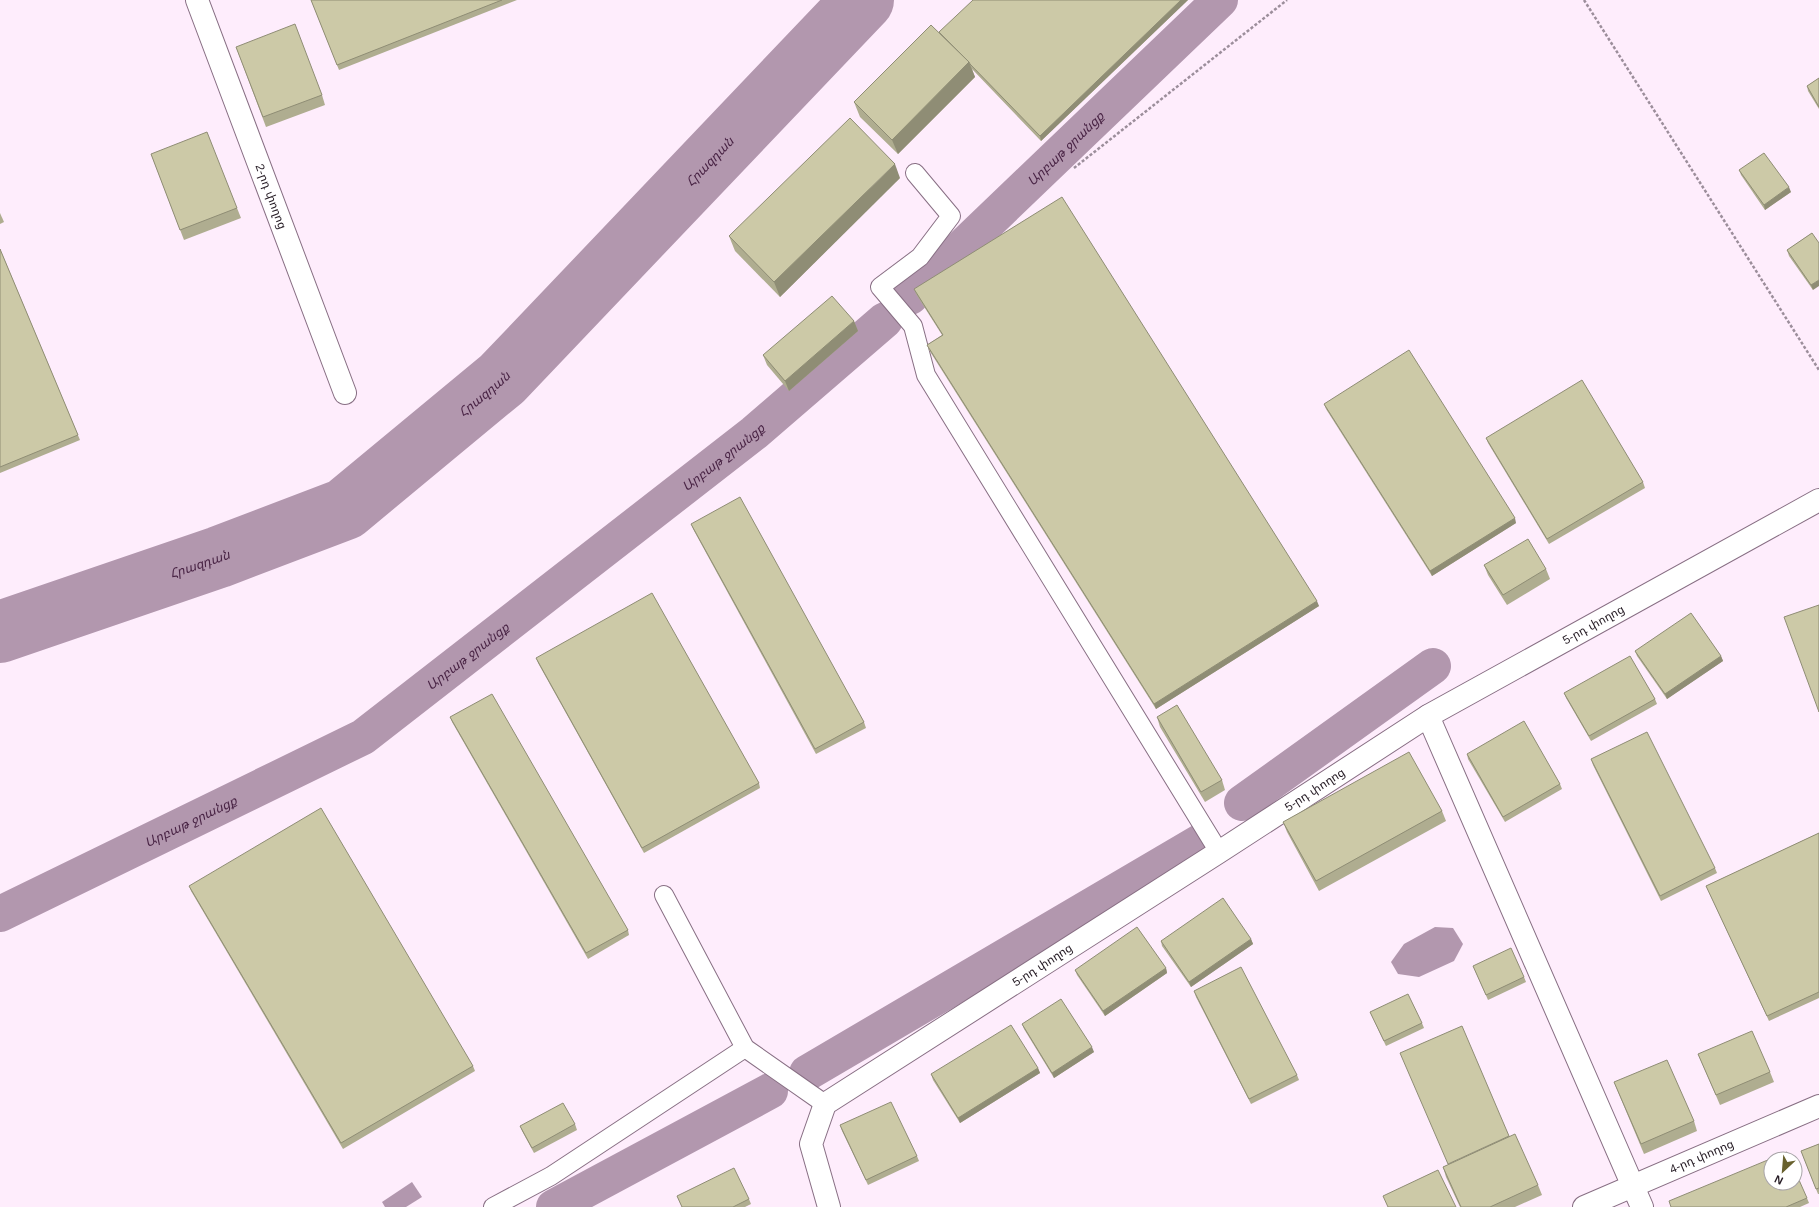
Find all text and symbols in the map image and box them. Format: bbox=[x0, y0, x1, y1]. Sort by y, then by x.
water label: Արբաթ ջրանցք bbox=[1024, 107, 1108, 188]
water label: Հրազդան bbox=[683, 133, 737, 189]
street label: 2-րդ փողոց bbox=[252, 162, 290, 231]
water label: Հրազդան bbox=[455, 367, 514, 419]
water label: Արբաթ ջրանցք bbox=[679, 419, 769, 494]
water label: Հրազդան bbox=[168, 546, 233, 581]
street label: 5-րդ փողոց bbox=[1560, 602, 1627, 647]
water label: Արբաթ ջրանցք bbox=[423, 618, 513, 693]
street label: 5-րդ փողոց bbox=[1282, 765, 1347, 814]
water label: Արբաթ ջրանցք bbox=[142, 792, 241, 850]
street label: 5-րդ փողոց bbox=[1010, 941, 1075, 989]
street label: 4-րդ փողոց bbox=[1667, 1136, 1736, 1176]
north arrow bbox=[1763, 1151, 1803, 1191]
text: N bbox=[1772, 1173, 1785, 1187]

